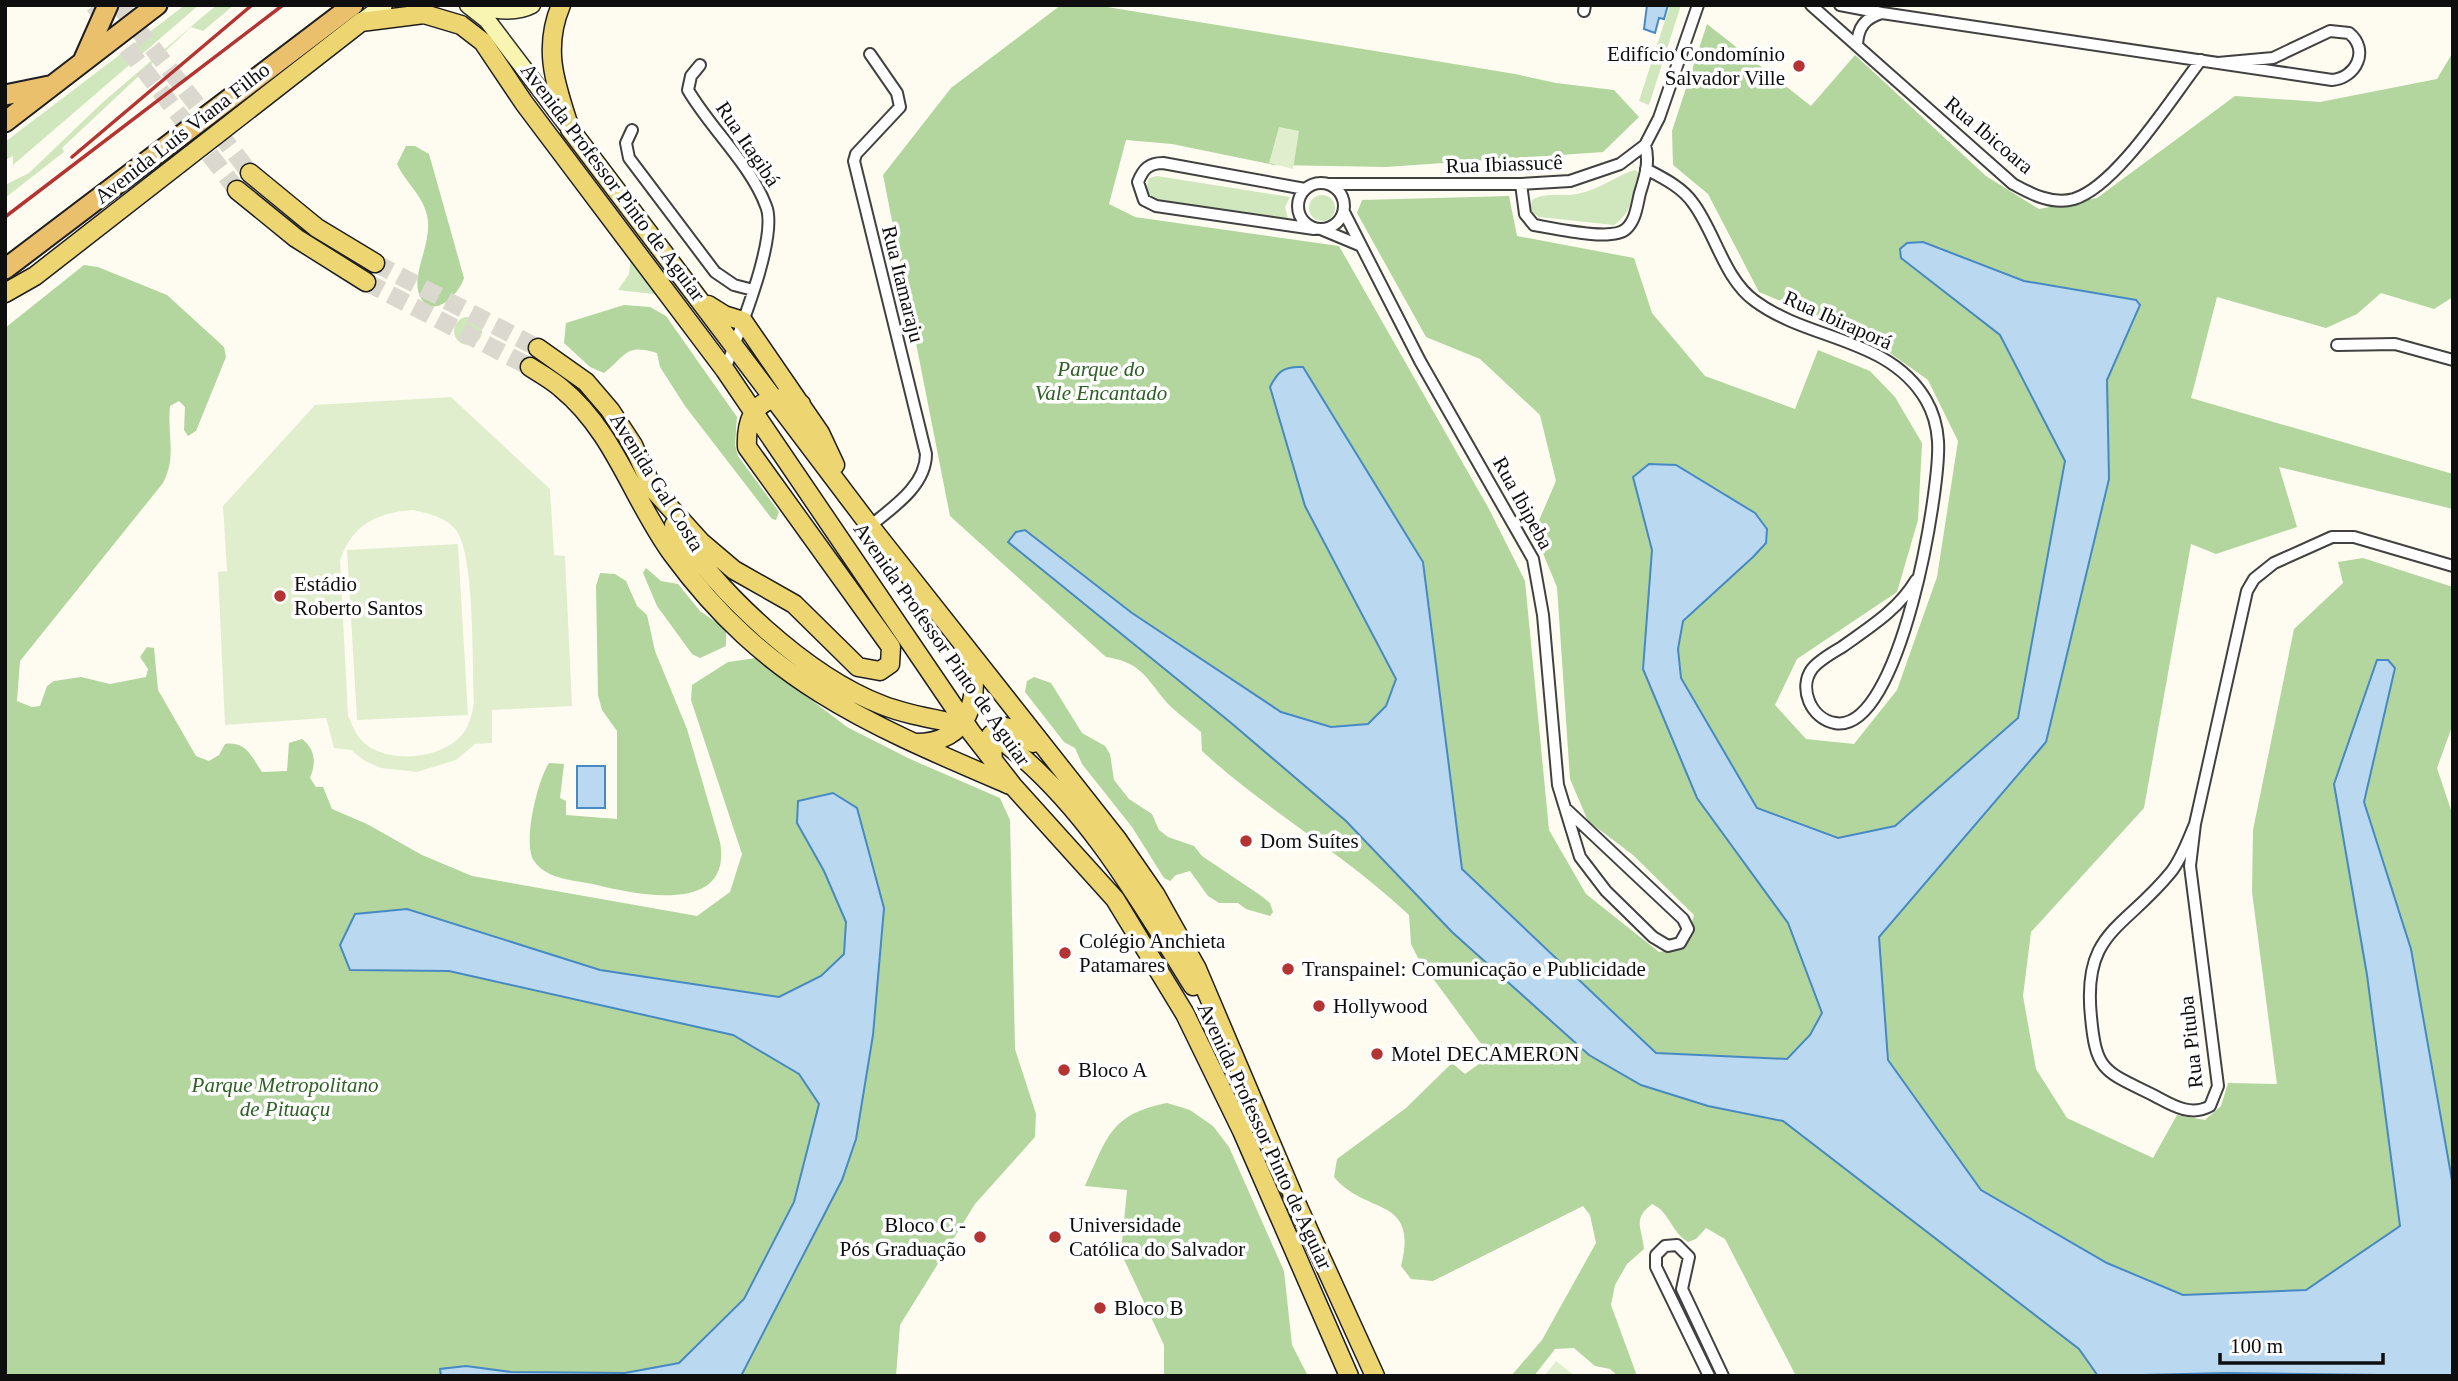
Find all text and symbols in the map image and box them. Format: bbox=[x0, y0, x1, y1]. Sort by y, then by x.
place label: Edifício Condomínio Salvador Ville bbox=[1607, 42, 1785, 90]
street label: Avenida Luís Viana Filho bbox=[90, 57, 274, 209]
street label: Avenida Professor Pinto de Aguiar bbox=[516, 58, 710, 306]
marker: Edifício Condomínio Salvador Ville bbox=[1791, 58, 1807, 74]
street label: Rua Ibicoara bbox=[1940, 91, 2039, 179]
street label: Rua Itagibá bbox=[711, 97, 786, 192]
street label: Rua Ibiassucê bbox=[1445, 150, 1563, 178]
street label: Rua Itamaraju bbox=[877, 223, 929, 345]
street label: Rua Ibiraporá bbox=[1780, 285, 1896, 355]
park label: Parque do Vale Encantado bbox=[1035, 357, 1167, 405]
street label: Avenida Gal Costa bbox=[605, 409, 709, 556]
street label: Rua Ibipeba bbox=[1488, 453, 1559, 554]
street label: Avenida Professor Pinto de Aguiar bbox=[849, 518, 1035, 770]
place label: Estádio Roberto Santos bbox=[294, 572, 423, 620]
marker: Estádio Roberto Santos bbox=[272, 588, 288, 604]
place label: Dom Suítes bbox=[1260, 829, 1359, 853]
marker: Dom Suítes bbox=[1238, 833, 1254, 849]
place label: Colégio Anchieta Patamares bbox=[1079, 929, 1226, 977]
marker: Colégio Anchieta Patamares bbox=[1057, 945, 1073, 961]
place label: Transpainel: Comunicação e Publicidade bbox=[1302, 957, 1646, 981]
marker: Transpainel: Comunicação e Publicidade bbox=[1280, 961, 1296, 977]
place label: Hollywood bbox=[1333, 994, 1428, 1018]
street label: Rua Pituba bbox=[2174, 994, 2208, 1089]
marker: Hollywood bbox=[1311, 998, 1327, 1014]
street label: Avenida Professor Pinto de Aguiar bbox=[1193, 999, 1337, 1273]
place label: Motel DECAMERON bbox=[1391, 1042, 1579, 1066]
marker: Motel DECAMERON bbox=[1369, 1046, 1385, 1062]
place label: Bloco A bbox=[1078, 1058, 1148, 1082]
marker: Bloco A bbox=[1056, 1062, 1072, 1078]
park label: Parque Metropolitano de Pituaçu bbox=[191, 1073, 378, 1121]
place label: Bloco C - Pós Graduação bbox=[839, 1213, 966, 1261]
place label: Universidade Católica do Salvador bbox=[1069, 1213, 1245, 1261]
marker: Bloco C - Pós Graduação bbox=[972, 1229, 988, 1245]
marker: Universidade Católica do Salvador bbox=[1047, 1229, 1063, 1245]
place label: Bloco B bbox=[1114, 1296, 1183, 1320]
marker: Bloco B bbox=[1092, 1300, 1108, 1316]
scale bar bbox=[2220, 1322, 2383, 1366]
text: 100 m bbox=[2230, 1334, 2283, 1358]

